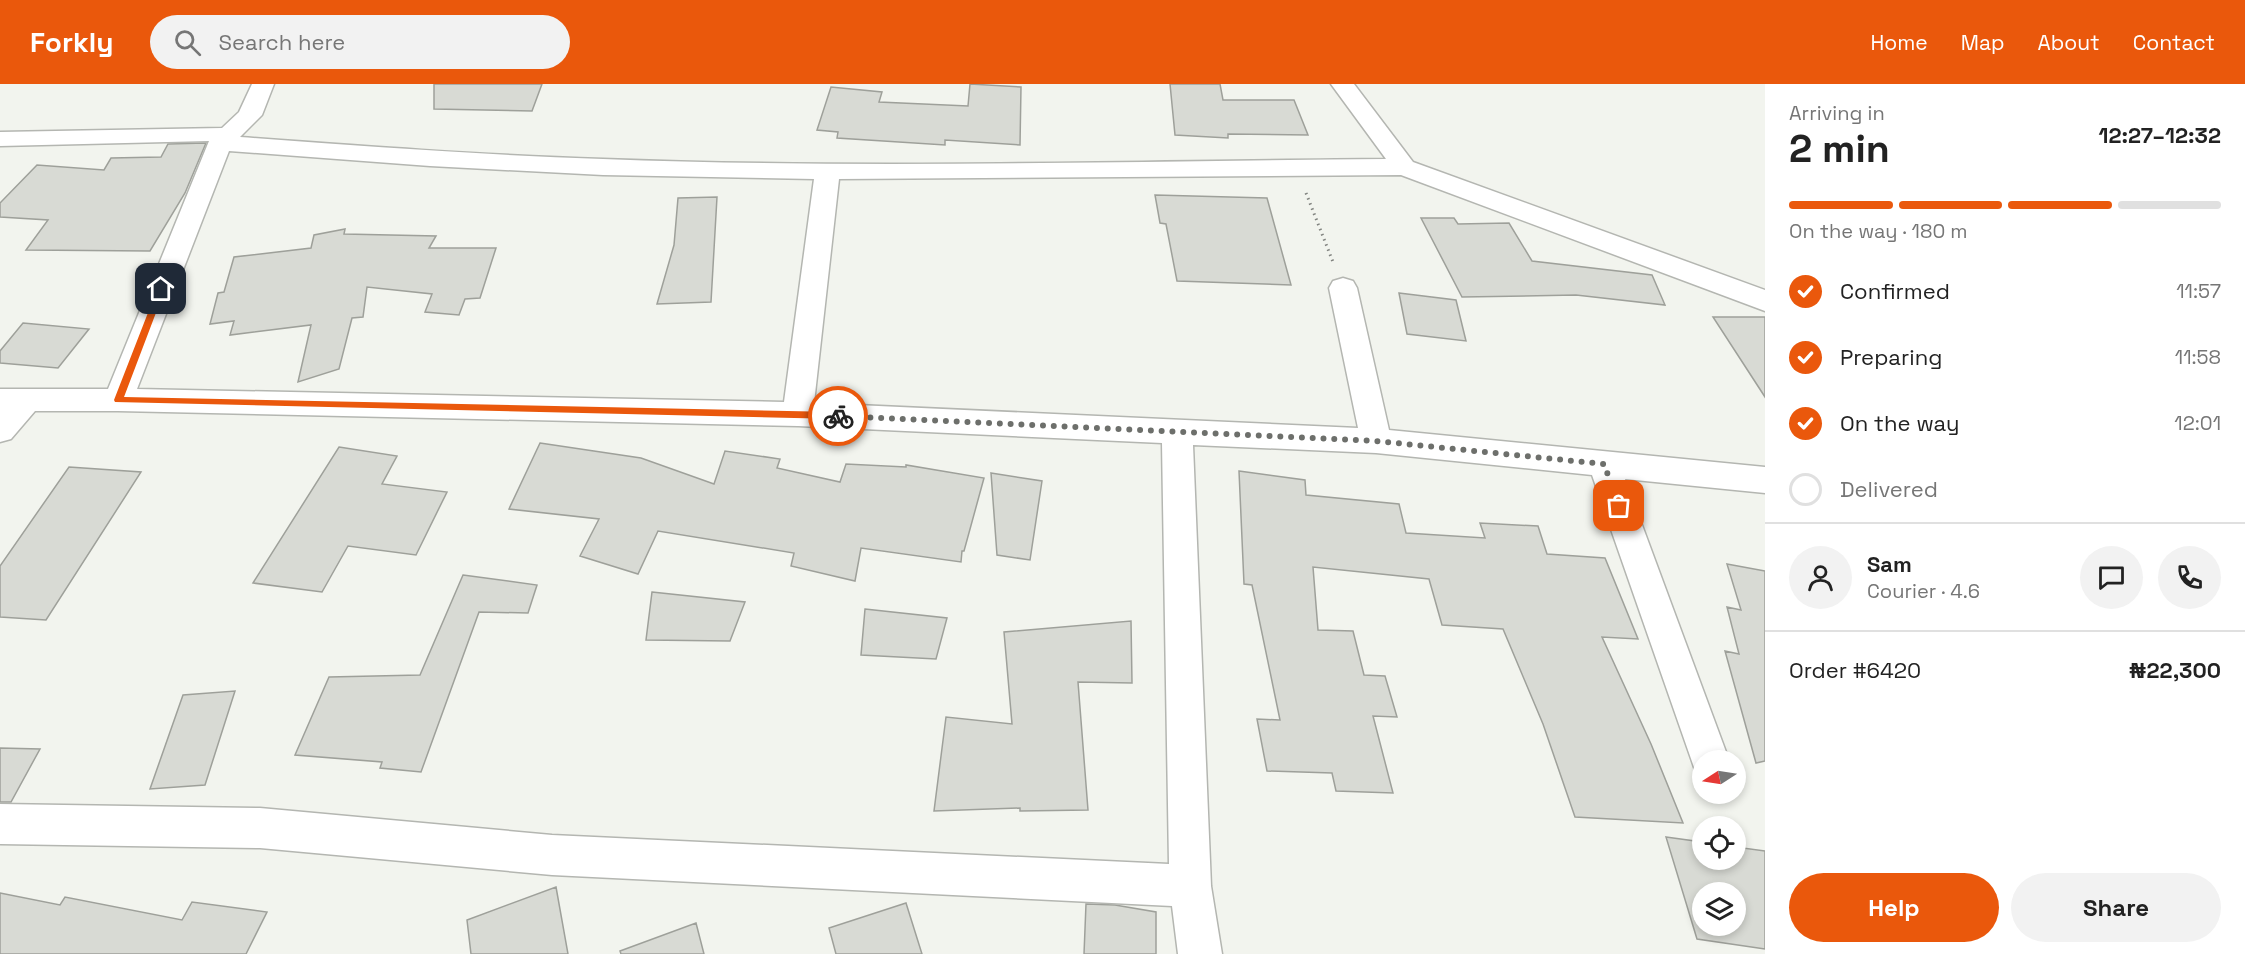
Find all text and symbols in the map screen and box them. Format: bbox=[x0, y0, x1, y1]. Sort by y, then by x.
search box bbox=[150, 15, 570, 69]
text: Forkly bbox=[30, 24, 114, 60]
icon: search bbox=[171, 26, 204, 59]
text: Search here bbox=[219, 28, 345, 56]
text: Home bbox=[1870, 29, 1928, 56]
text: Map bbox=[1961, 29, 2005, 56]
text: About bbox=[2038, 29, 2100, 56]
text: Contact bbox=[2133, 29, 2215, 56]
text: Arriving in bbox=[1789, 100, 1885, 126]
text: 12:27–12:32 bbox=[2098, 121, 2221, 149]
text: 2 min bbox=[1789, 124, 1890, 173]
text: On the way · 180 m bbox=[1789, 218, 1968, 244]
pin bbox=[135, 263, 186, 314]
icon: home bbox=[144, 272, 177, 305]
icon: check bbox=[1789, 275, 1822, 308]
text: Confirmed bbox=[1840, 277, 1950, 305]
text: 11:57 bbox=[2176, 278, 2221, 304]
icon: check bbox=[1789, 341, 1822, 374]
text: Preparing bbox=[1840, 343, 1942, 371]
text: 11:58 bbox=[2175, 344, 2221, 370]
courier bbox=[808, 386, 868, 446]
icon: bike bbox=[822, 400, 855, 433]
icon: check bbox=[1789, 407, 1822, 440]
text: On the way bbox=[1840, 409, 1959, 437]
text: 12:01 bbox=[2174, 410, 2221, 436]
text: Delivered bbox=[1840, 475, 1938, 503]
pin bbox=[1593, 480, 1644, 531]
icon: bag bbox=[1602, 489, 1635, 522]
button: person bbox=[1789, 546, 1852, 609]
button: chat bbox=[2080, 546, 2143, 609]
button: phone bbox=[2158, 546, 2221, 609]
text: Sam bbox=[1867, 550, 1912, 578]
text: Courier · 4.6 bbox=[1867, 578, 1980, 604]
text: Order #6420 bbox=[1789, 656, 1921, 684]
text: ₦22,300 bbox=[2129, 656, 2221, 684]
north arrow bbox=[1692, 750, 1746, 804]
map controls bbox=[1692, 750, 1746, 936]
button: locate bbox=[1692, 816, 1746, 870]
button: Help bbox=[1789, 873, 1999, 942]
button: Share bbox=[2011, 873, 2221, 942]
button: layers bbox=[1692, 882, 1746, 936]

